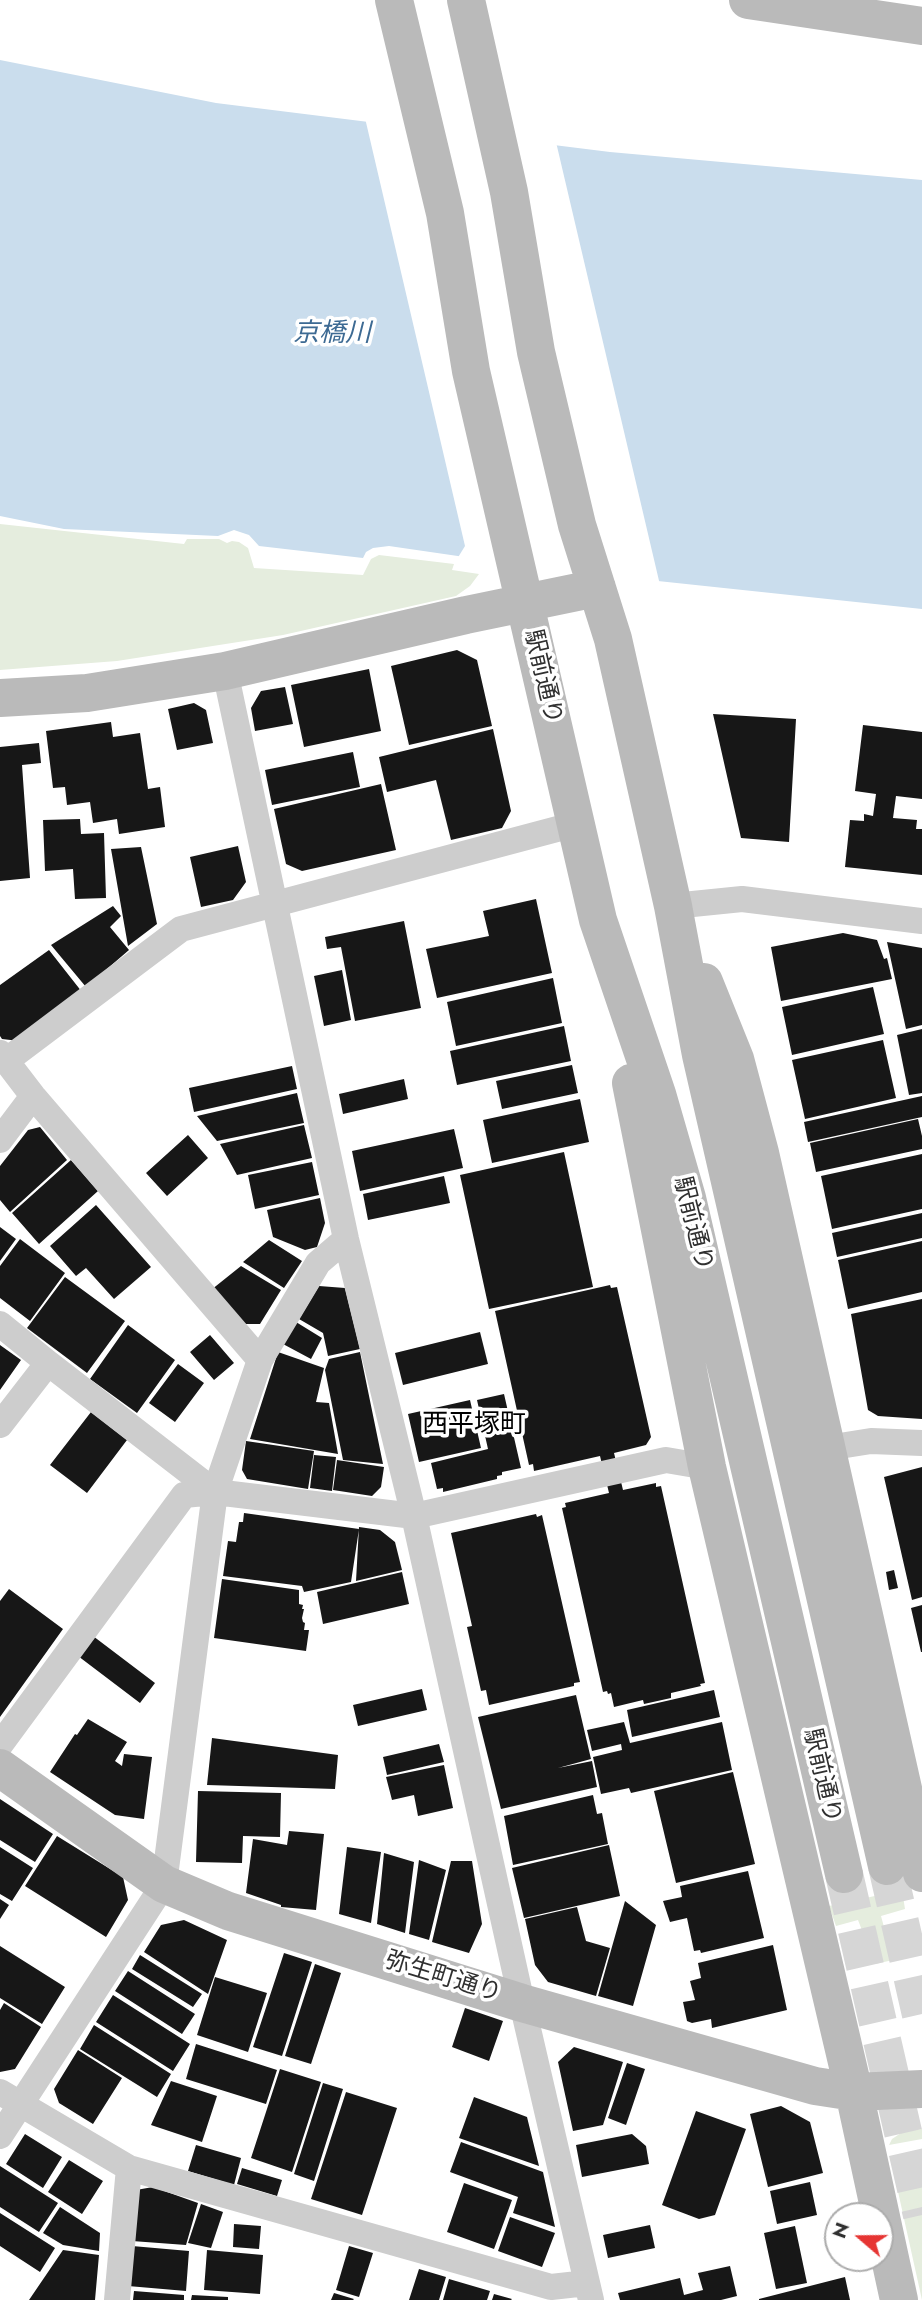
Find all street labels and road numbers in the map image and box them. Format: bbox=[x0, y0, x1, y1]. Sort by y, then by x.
street label: 駅前通り bbox=[517, 627, 567, 727]
street label: 駅前通り bbox=[666, 1174, 718, 1274]
street label: 駅前通り bbox=[796, 1726, 846, 1826]
street label: 弥生町通り bbox=[381, 1947, 505, 2009]

